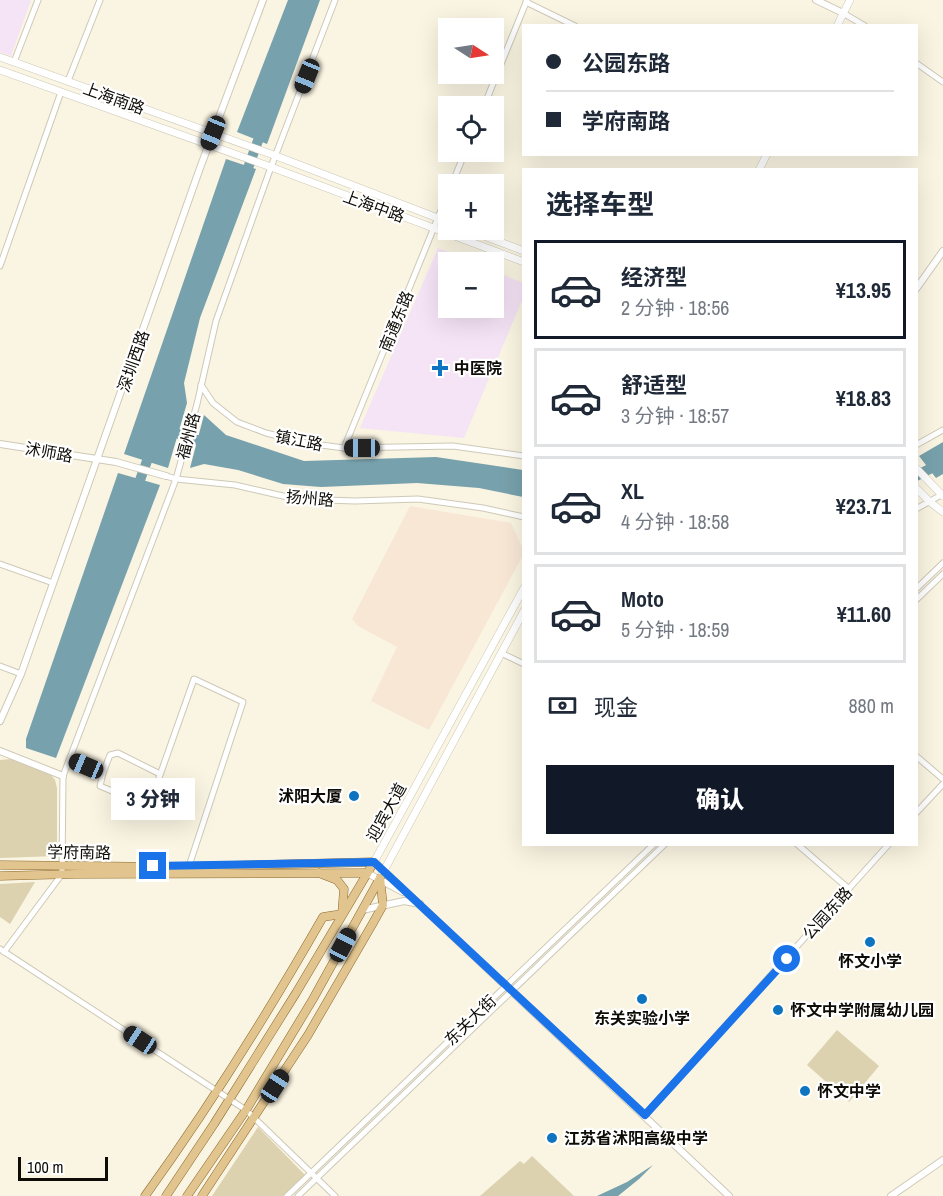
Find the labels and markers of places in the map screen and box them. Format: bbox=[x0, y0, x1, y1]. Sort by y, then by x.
place label: 中医院 bbox=[454, 357, 502, 379]
marker: 中医院 bbox=[431, 359, 449, 377]
place label: 沭阳大厦 bbox=[278, 785, 342, 807]
marker: 沭阳大厦 bbox=[347, 789, 361, 803]
marker: 怀文小学 bbox=[863, 935, 877, 949]
place label: 怀文小学 bbox=[838, 950, 902, 972]
marker: 东关实验小学 bbox=[635, 992, 649, 1006]
place label: 怀文中学附属幼儿园 bbox=[790, 999, 934, 1021]
marker: 怀文中学附属幼儿园 bbox=[771, 1003, 785, 1017]
place label: 东关实验小学 bbox=[594, 1007, 690, 1029]
place label: 怀文中学 bbox=[817, 1080, 881, 1102]
marker: 怀文中学 bbox=[798, 1084, 812, 1098]
place label: 江苏省沭阳高级中学 bbox=[564, 1127, 708, 1149]
marker: 江苏省沭阳高级中学 bbox=[545, 1131, 559, 1145]

